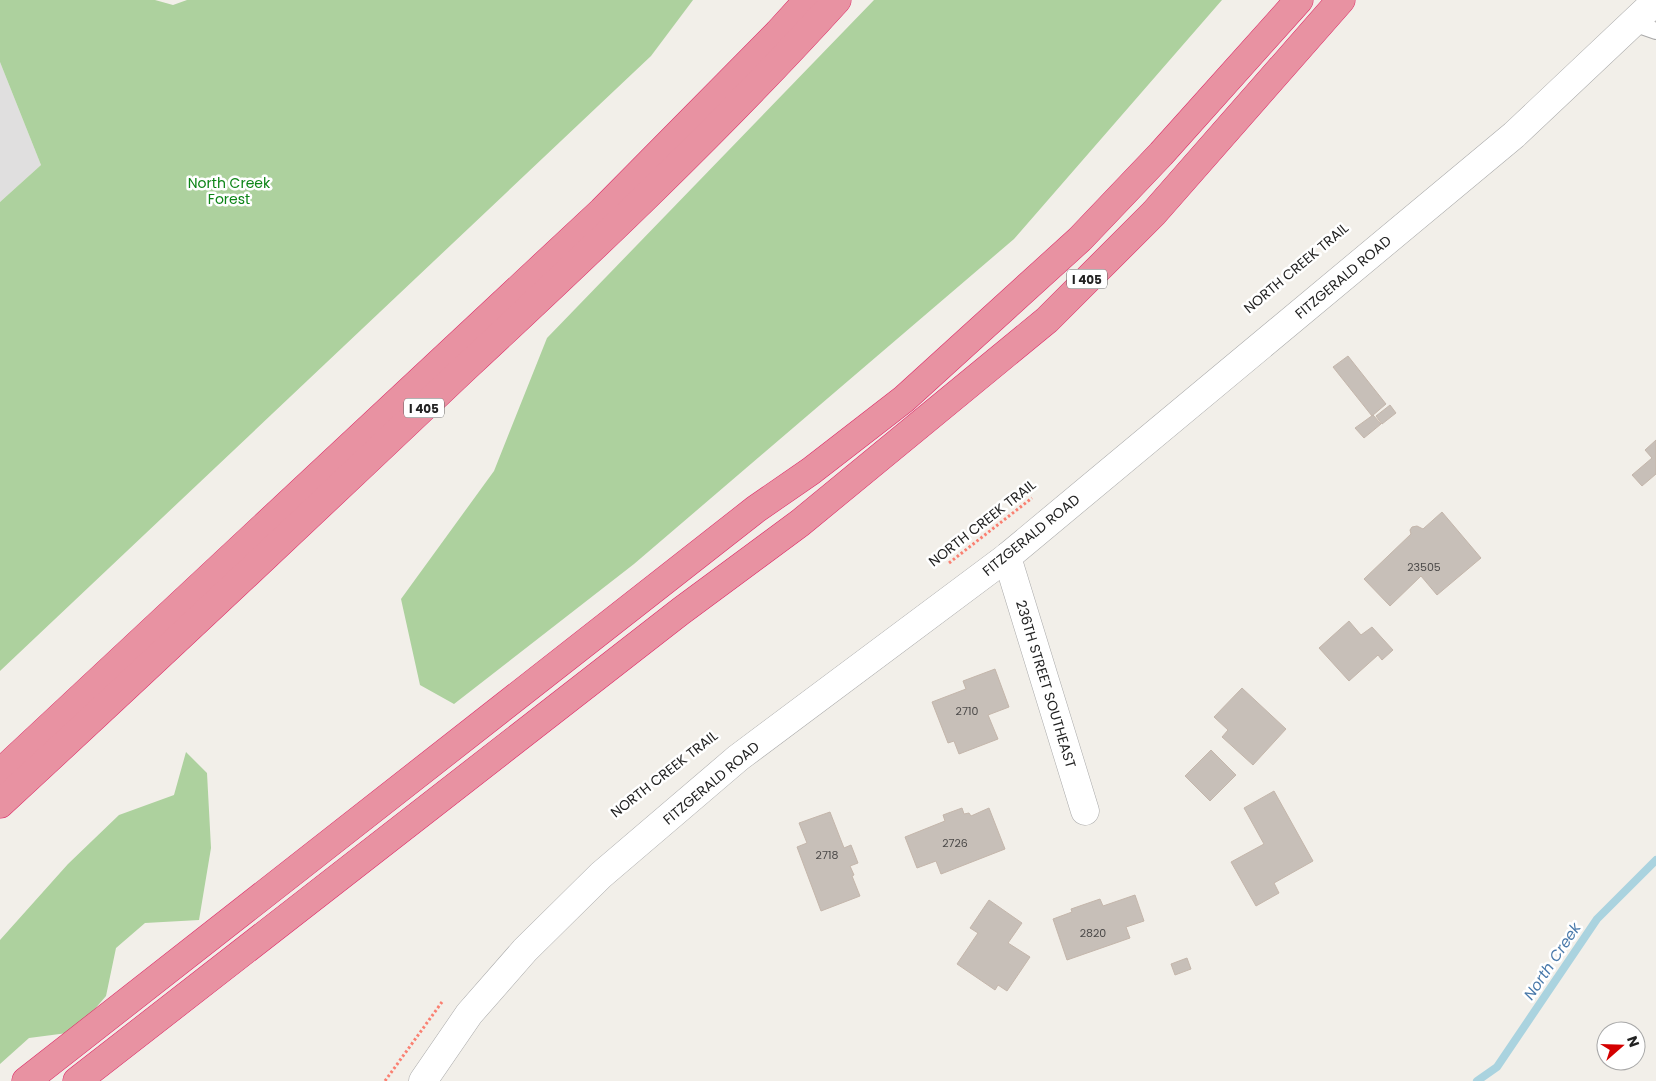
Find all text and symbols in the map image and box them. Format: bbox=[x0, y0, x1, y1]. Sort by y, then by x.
park label: North Creek Forest bbox=[188, 173, 271, 209]
street label: NORTH CREEK TRAIL bbox=[1239, 218, 1353, 318]
street label: FITZGERALD ROAD bbox=[1291, 231, 1396, 323]
road number: I 405 bbox=[1067, 270, 1107, 288]
road number: I 405 bbox=[404, 398, 444, 418]
street label: NORTH CREEK TRAIL bbox=[924, 475, 1040, 571]
street label: FITZGERALD ROAD bbox=[978, 489, 1084, 581]
house number: 23505 bbox=[1407, 559, 1441, 575]
street label: 236TH STREET SOUTHEAST bbox=[1011, 598, 1081, 771]
house number: 2710 bbox=[956, 703, 978, 719]
street label: NORTH CREEK TRAIL bbox=[606, 726, 722, 822]
street label: FITZGERALD ROAD bbox=[659, 737, 764, 829]
house number: 2726 bbox=[942, 835, 968, 851]
house number: 2718 bbox=[816, 847, 838, 863]
water label: North Creek bbox=[1518, 917, 1586, 1004]
house number: 2820 bbox=[1080, 925, 1106, 941]
north arrow bbox=[1596, 1021, 1646, 1071]
text: N bbox=[1622, 1033, 1644, 1050]

